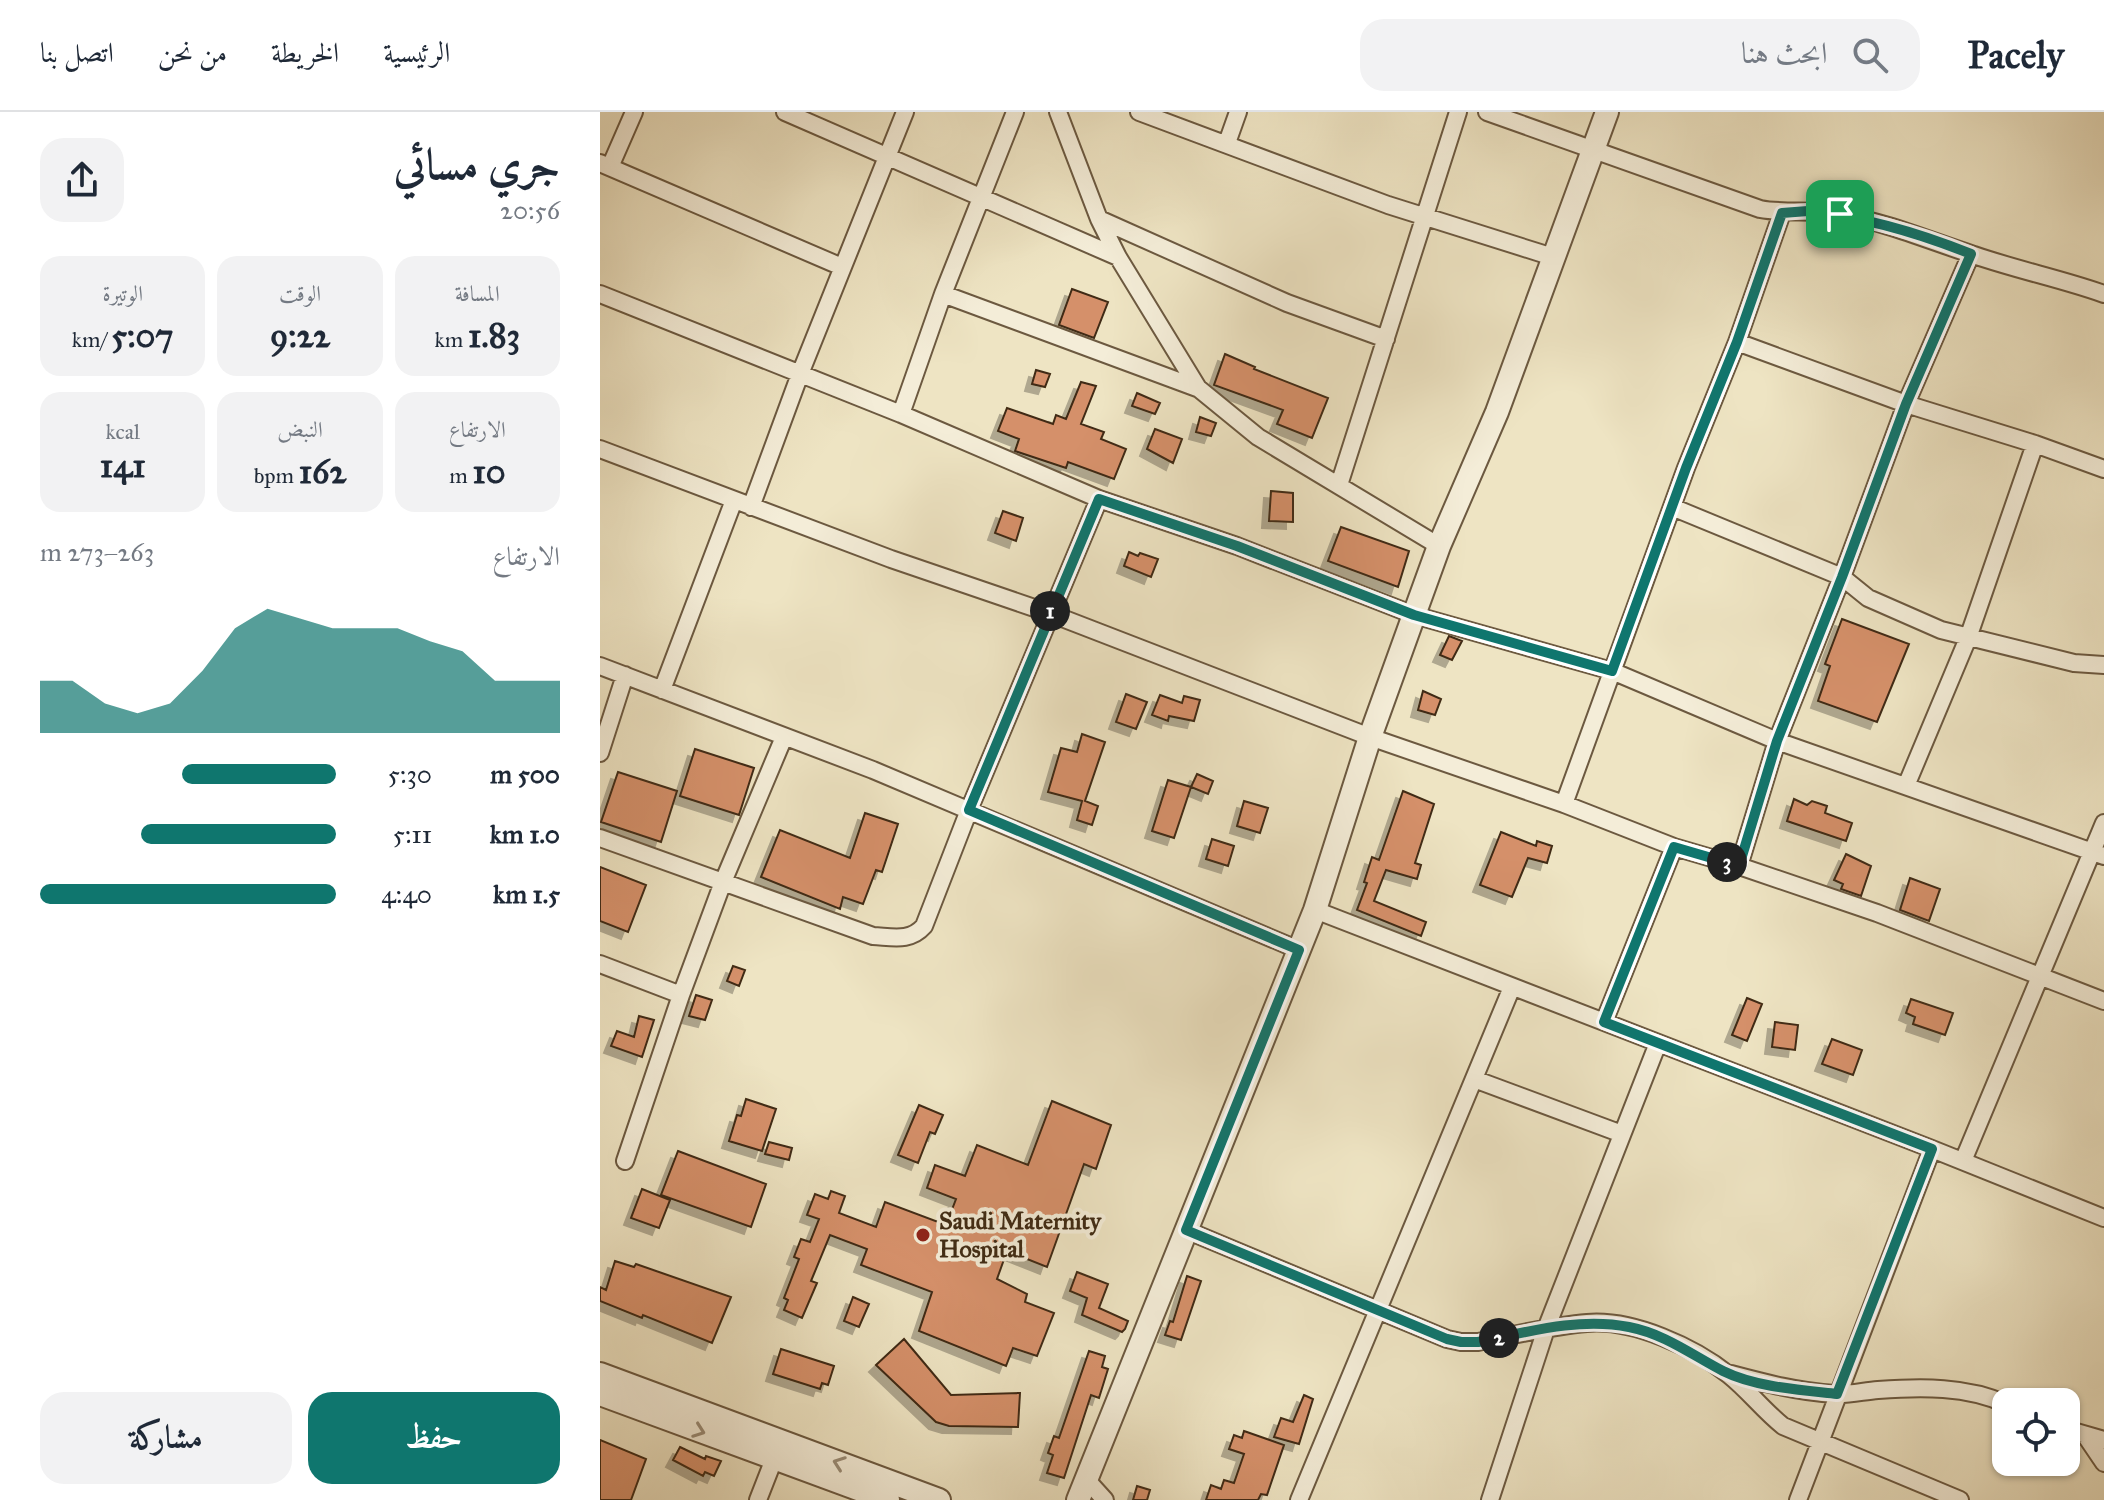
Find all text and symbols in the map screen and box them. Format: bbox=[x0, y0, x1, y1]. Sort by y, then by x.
search box bbox=[1360, 19, 1920, 91]
text: Pacely bbox=[1968, 32, 2064, 78]
icon: search bbox=[1848, 33, 1892, 77]
text: اتصل بنا bbox=[40, 35, 114, 70]
text: من نحن bbox=[158, 35, 227, 70]
text: الخريطة bbox=[271, 35, 339, 70]
text: الرئيسية bbox=[383, 35, 450, 70]
text: ابحث هنا bbox=[1741, 35, 1828, 71]
text: جري مسائي bbox=[394, 137, 560, 191]
button: share bbox=[40, 138, 124, 222]
pin bbox=[1806, 180, 1874, 248]
icon: arrive bbox=[1818, 192, 1862, 236]
text: 20:56 bbox=[500, 194, 560, 226]
text: الوتيرة bbox=[102, 280, 143, 307]
text: الوقت bbox=[279, 280, 321, 307]
text: المسافة bbox=[455, 280, 500, 307]
text: 5:07 bbox=[111, 315, 174, 356]
text: 9:22 bbox=[270, 315, 330, 356]
text: 1.83 bbox=[468, 315, 520, 356]
text: /km bbox=[72, 326, 111, 353]
text: km bbox=[435, 326, 468, 353]
text: النبض bbox=[277, 416, 323, 443]
text: الارتفاع bbox=[449, 416, 506, 443]
text: kcal bbox=[105, 418, 140, 445]
text: 141 bbox=[100, 445, 146, 486]
text: 162 bbox=[299, 451, 346, 492]
text: 10 bbox=[472, 451, 506, 492]
text: bpm bbox=[254, 462, 299, 489]
text: m bbox=[449, 462, 472, 489]
text: 263–273 m bbox=[40, 536, 154, 568]
text: الارتفاع bbox=[493, 540, 560, 572]
pin: 1 bbox=[1030, 591, 1070, 631]
text: 1 bbox=[1046, 597, 1054, 624]
text: 5:30 bbox=[388, 758, 432, 790]
text: 500 m bbox=[490, 758, 560, 790]
text: 5:11 bbox=[393, 818, 432, 850]
text: 1.0 km bbox=[490, 818, 560, 850]
pin: 3 bbox=[1707, 842, 1747, 882]
text: 3 bbox=[1723, 848, 1731, 875]
text: 4:40 bbox=[381, 878, 432, 910]
text: 1.5 km bbox=[493, 878, 560, 910]
place label: Saudi Maternity Hospital bbox=[939, 1206, 1103, 1264]
marker: Saudi Maternity Hospital bbox=[914, 1226, 932, 1244]
pin: 2 bbox=[1479, 1318, 1519, 1358]
text: 2 bbox=[1494, 1324, 1504, 1351]
map controls bbox=[1992, 1388, 2080, 1476]
button: locate bbox=[1992, 1388, 2080, 1476]
button: مشاركة bbox=[40, 1392, 292, 1484]
button: حفظ bbox=[308, 1392, 560, 1484]
one-way arrow bbox=[691, 1421, 705, 1438]
one-way arrow bbox=[833, 1456, 847, 1473]

